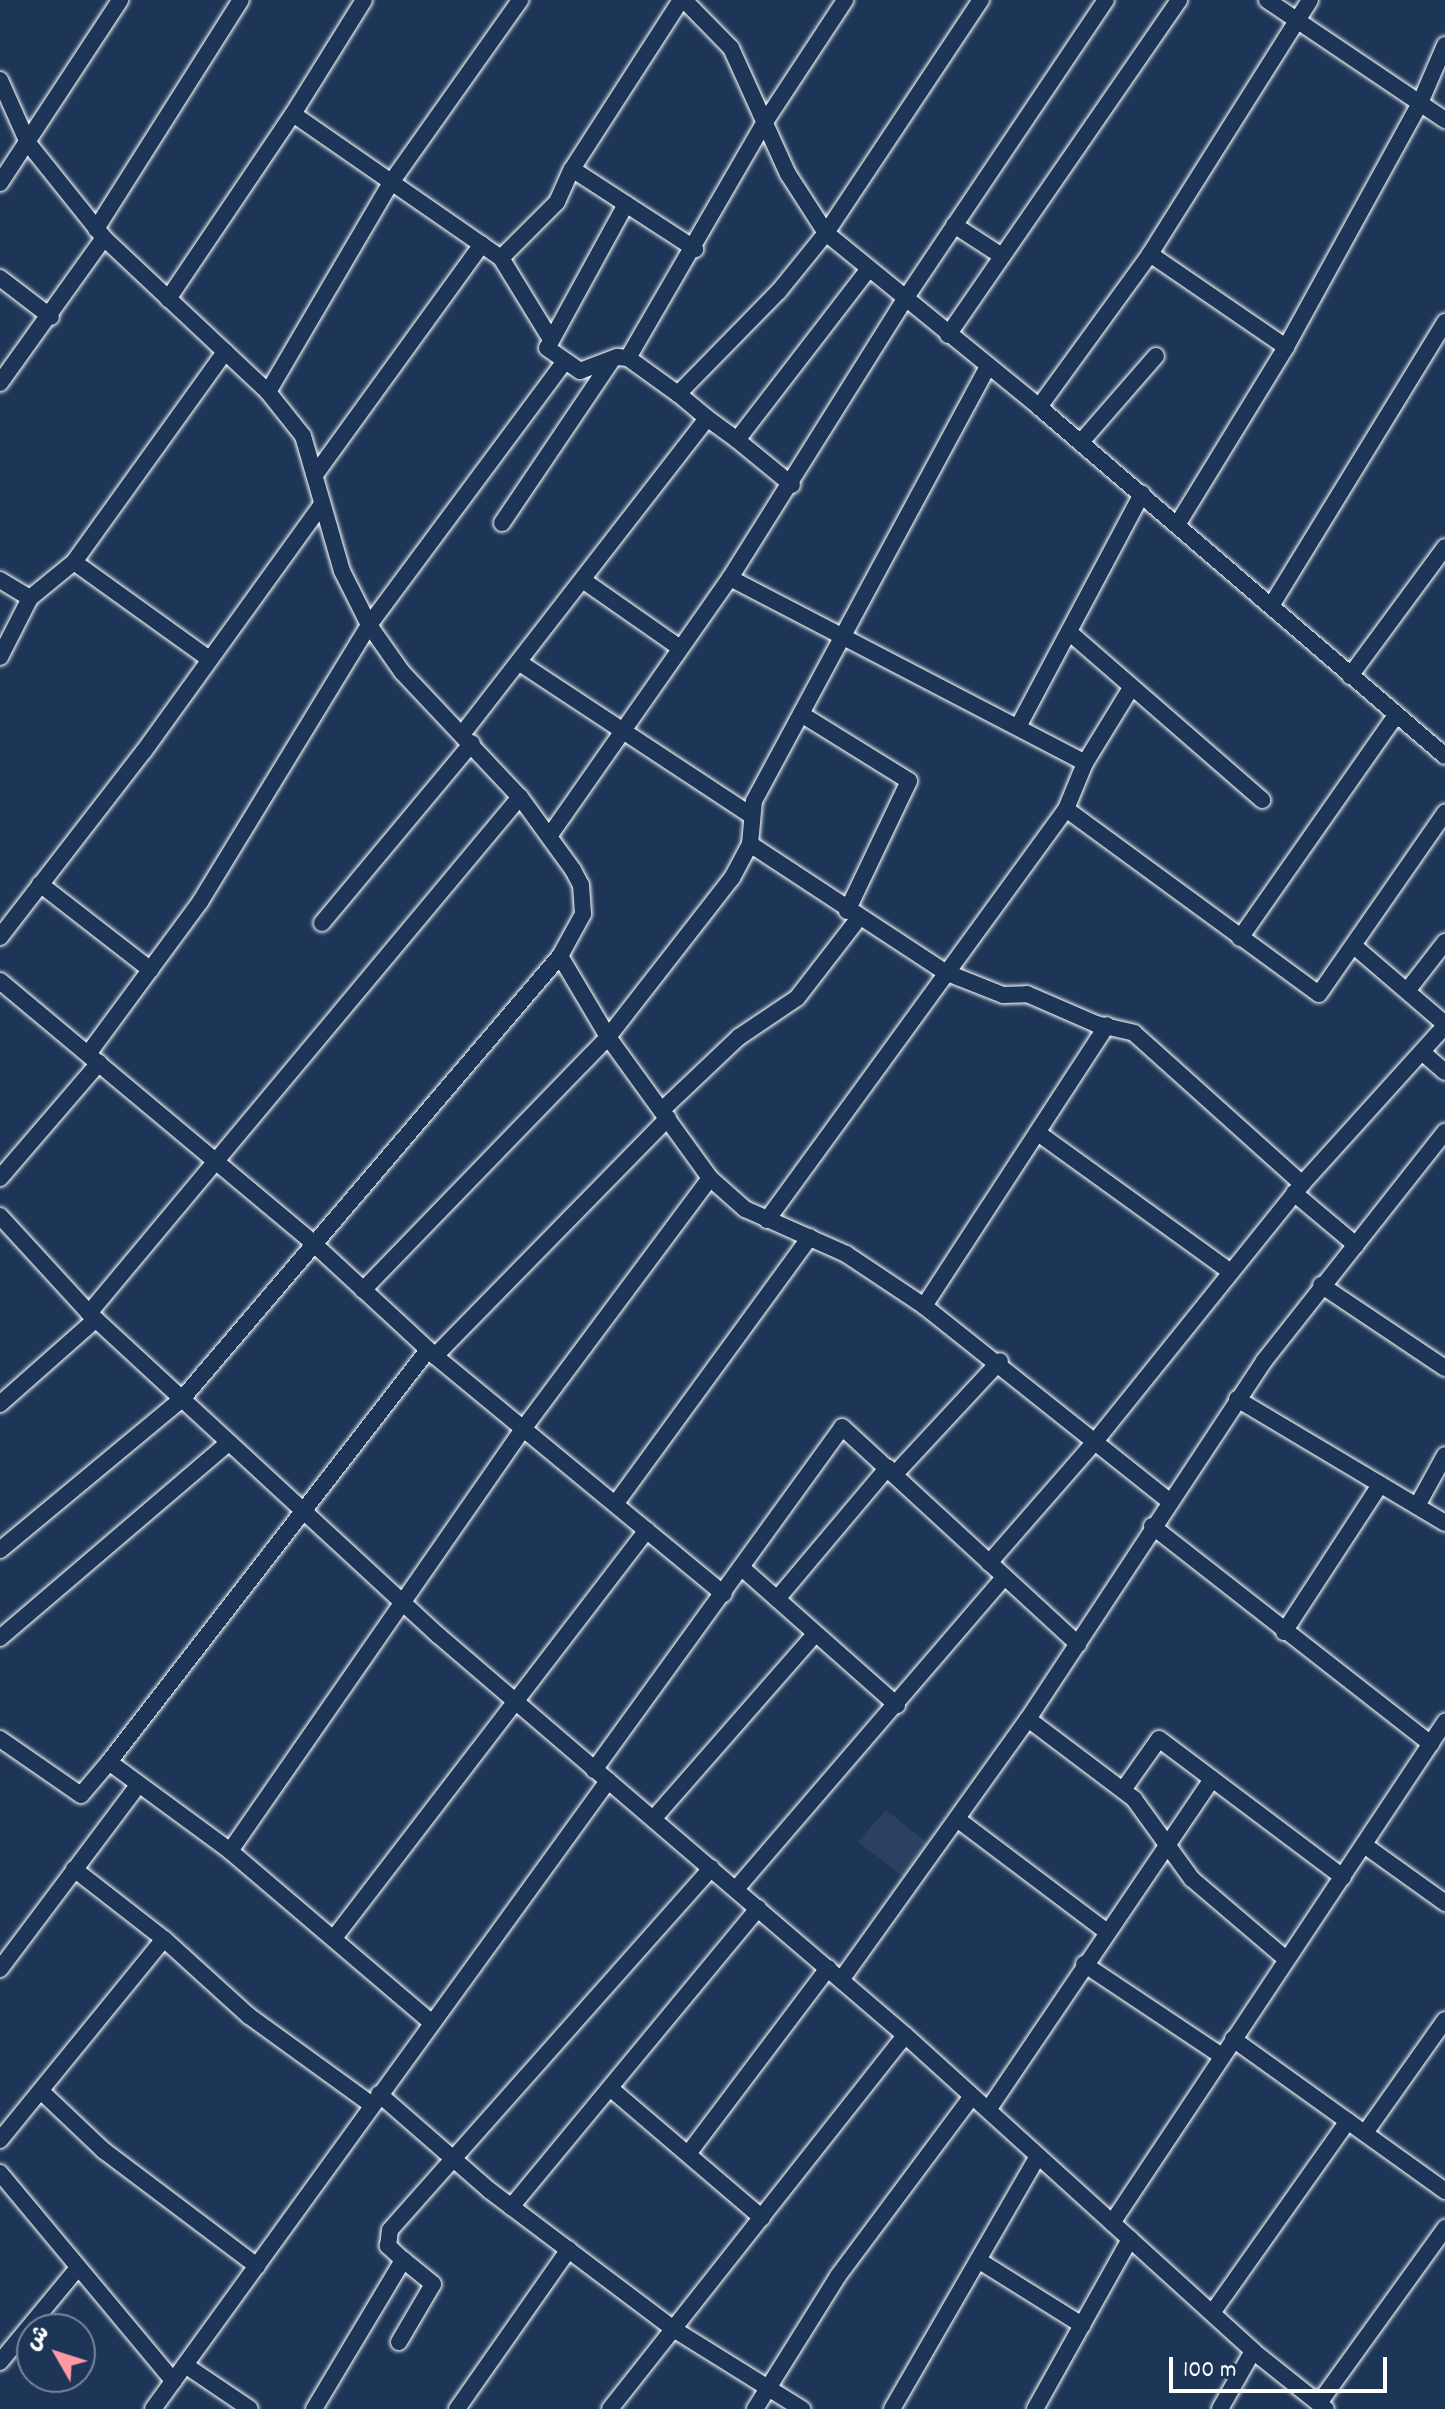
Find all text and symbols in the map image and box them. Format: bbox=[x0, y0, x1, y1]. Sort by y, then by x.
north arrow bbox=[16, 2313, 96, 2393]
text: ش bbox=[19, 2320, 58, 2358]
scale bar bbox=[1173, 2341, 1391, 2391]
text: 100 m bbox=[1183, 2354, 1236, 2388]

